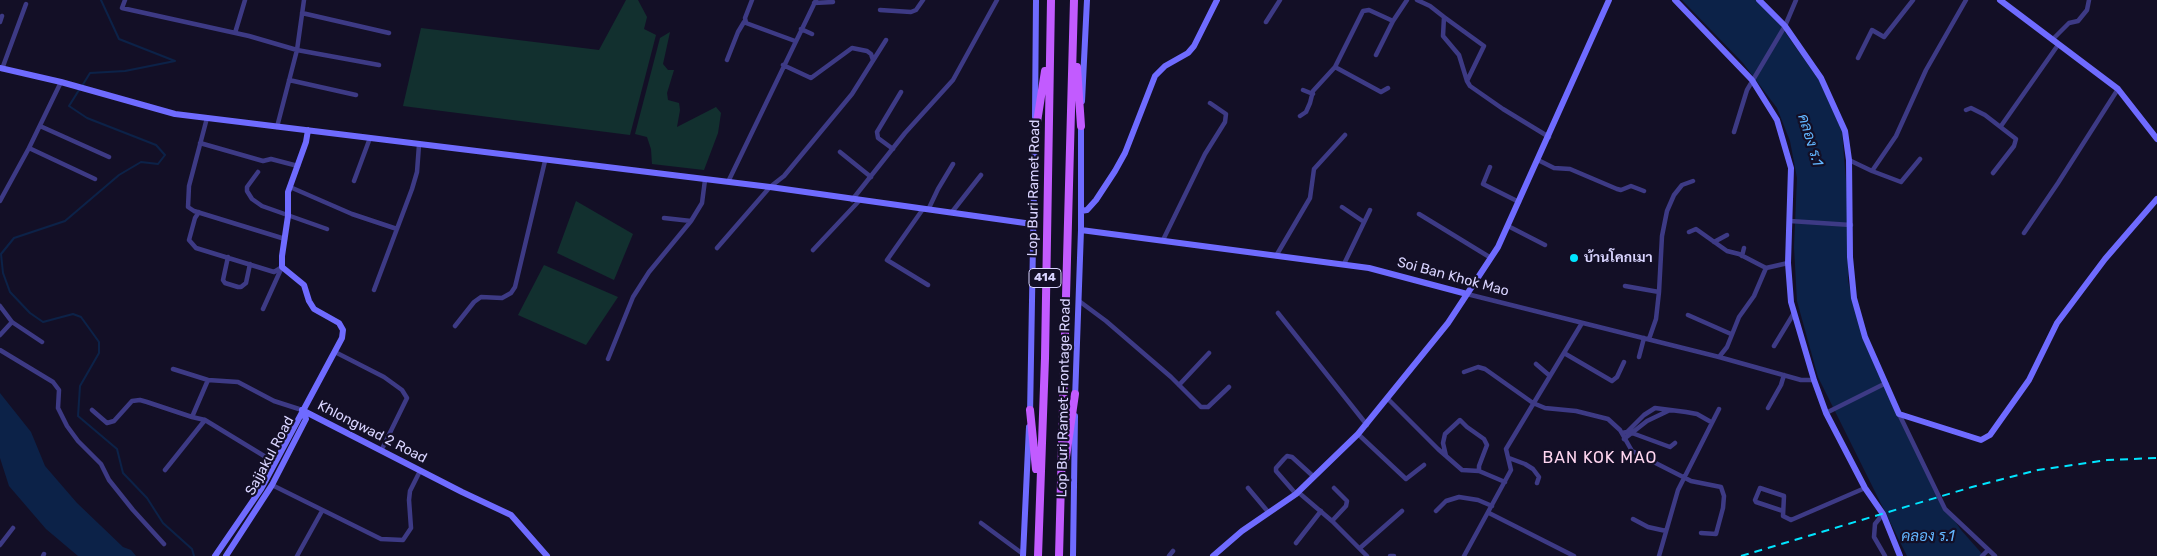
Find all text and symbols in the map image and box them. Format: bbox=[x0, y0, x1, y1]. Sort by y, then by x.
water label: คลอง ร.1 bbox=[1794, 112, 1826, 168]
street label: Lop Buri Ramet Road bbox=[1024, 120, 1044, 256]
place label: บ้านโคกเมา bbox=[1584, 250, 1653, 266]
marker: บ้านโคกเมา bbox=[1568, 252, 1580, 264]
street label: Soi Ban Khok Mao bbox=[1395, 254, 1511, 300]
road number: 414 bbox=[1029, 268, 1061, 288]
street label: Lop Buri Ramet Frontage Road bbox=[1054, 298, 1074, 498]
street label: Khlongwad 2 Road bbox=[314, 397, 430, 467]
street label: Sajjakul Road bbox=[242, 414, 298, 498]
district label: BAN KOK MAO bbox=[1541, 448, 1659, 468]
water label: คลอง ร.1 bbox=[1901, 528, 1955, 546]

